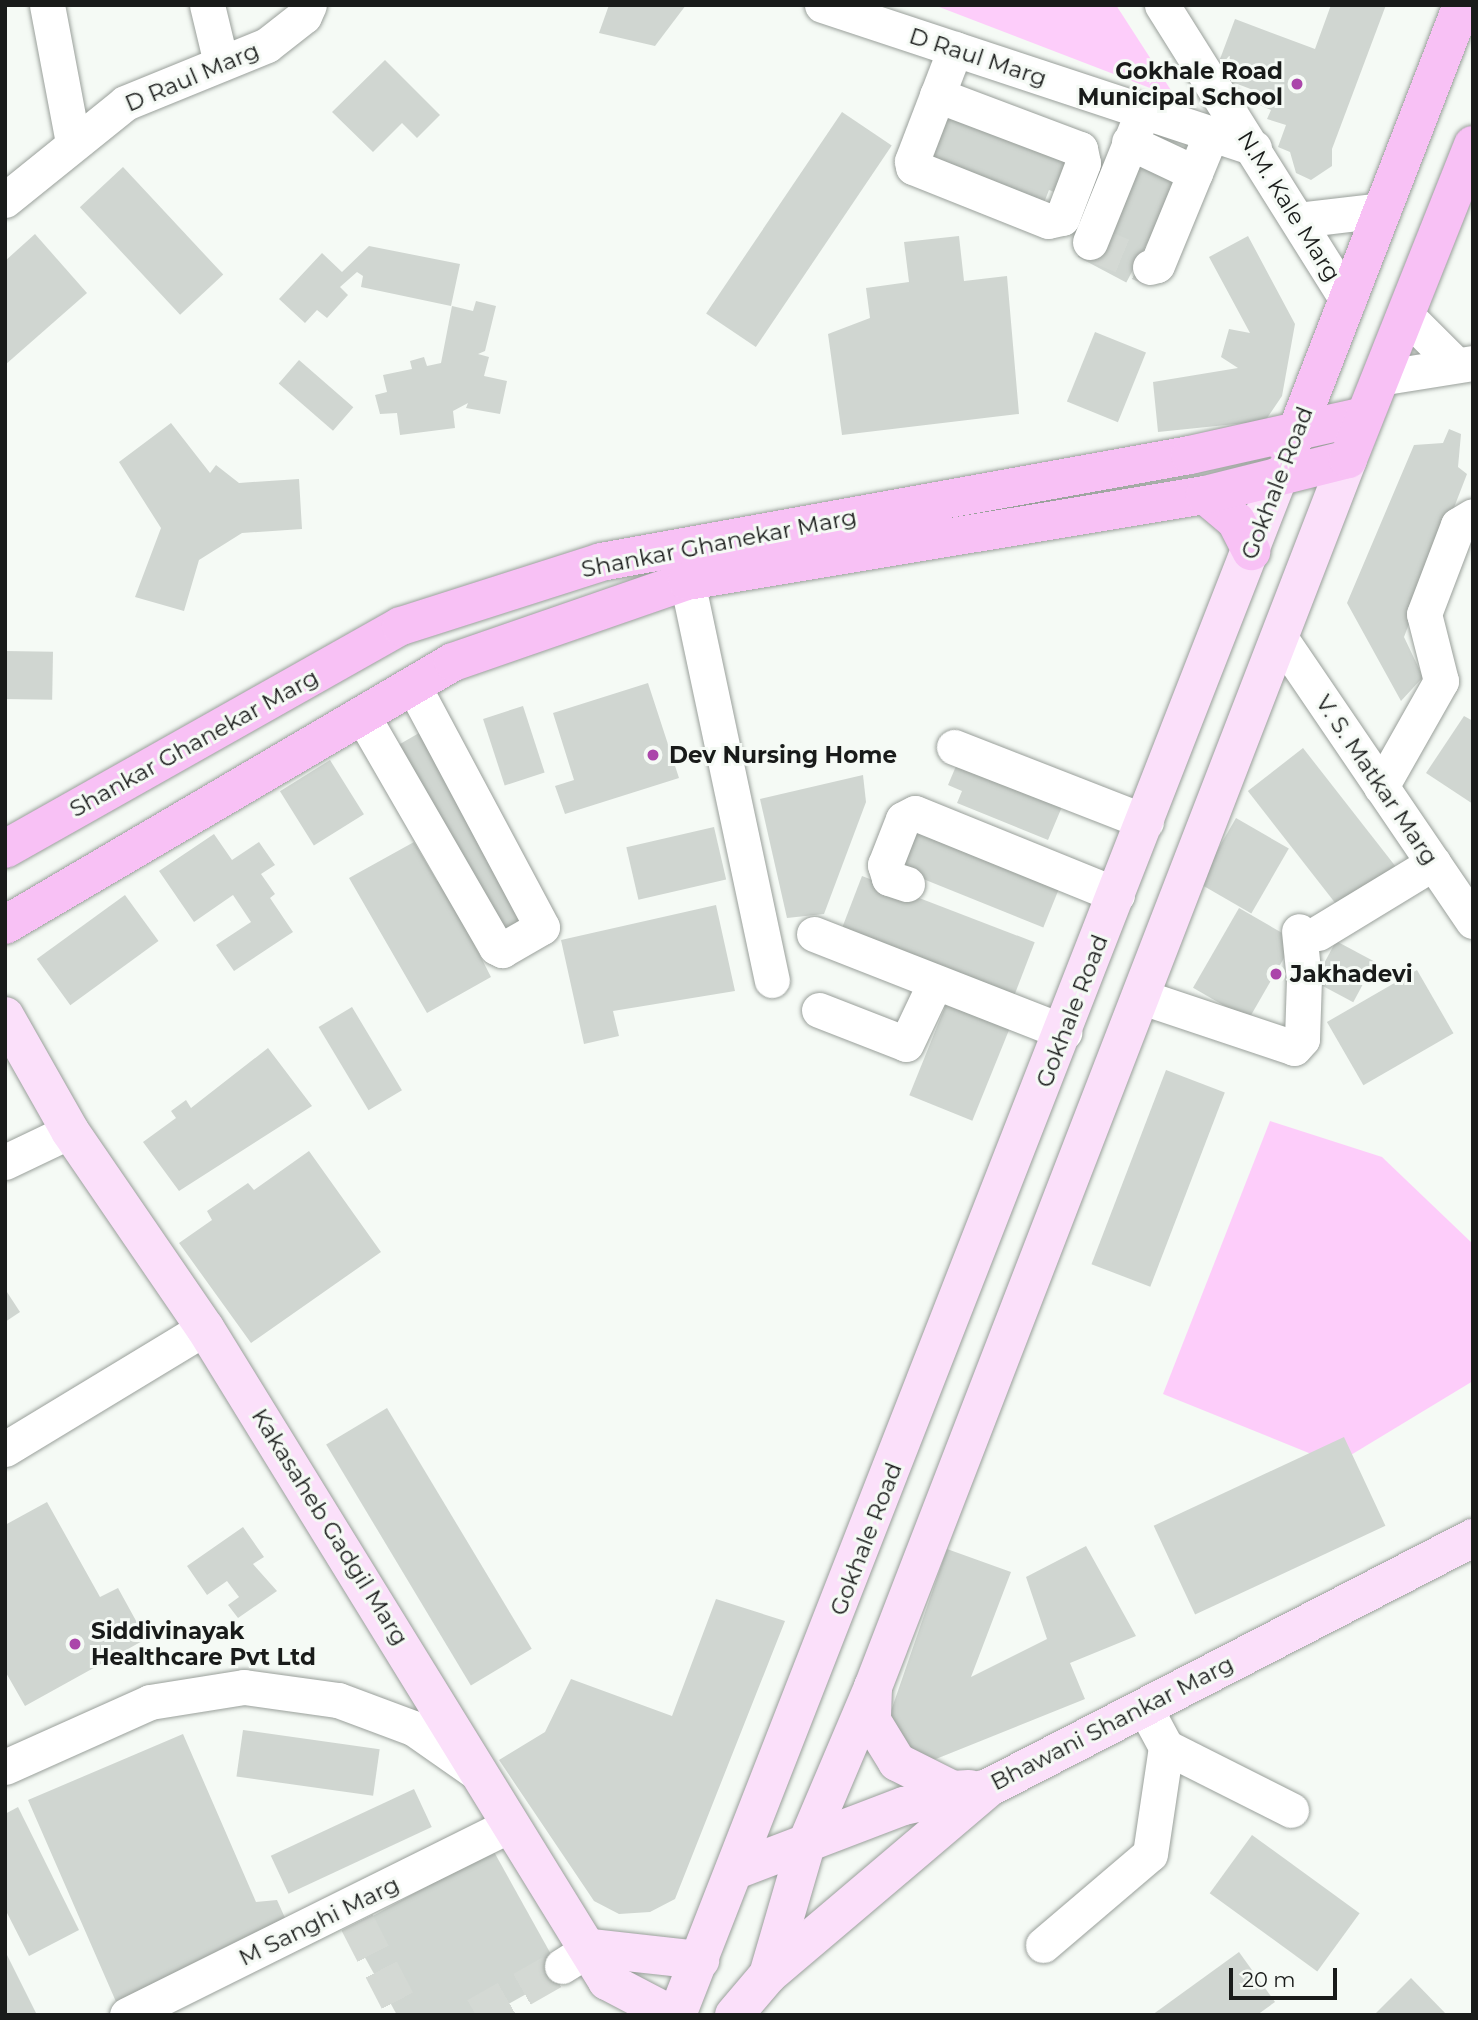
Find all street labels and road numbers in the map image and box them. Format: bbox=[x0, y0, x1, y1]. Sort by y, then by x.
street label: D Raul Marg bbox=[906, 22, 1050, 92]
street label: D Raul Marg bbox=[121, 36, 263, 118]
street label: N.M. Kale Marg bbox=[1232, 126, 1346, 286]
street label: Gokhale Road bbox=[1235, 403, 1319, 563]
street label: Shankar Ghanekar Marg bbox=[579, 503, 859, 583]
street label: Shankar Ghanekar Marg bbox=[65, 663, 323, 823]
street label: V. S. Matkar Marg bbox=[1310, 690, 1444, 870]
street label: Gokhale Road bbox=[1030, 931, 1114, 1091]
street label: Kakasaheb Gadgil Marg bbox=[246, 1404, 414, 1650]
street label: Gokhale Road bbox=[824, 1459, 908, 1619]
street label: Bhawani Shankar Marg bbox=[986, 1650, 1238, 1796]
street label: M Sanghi Marg bbox=[234, 1870, 404, 1972]

